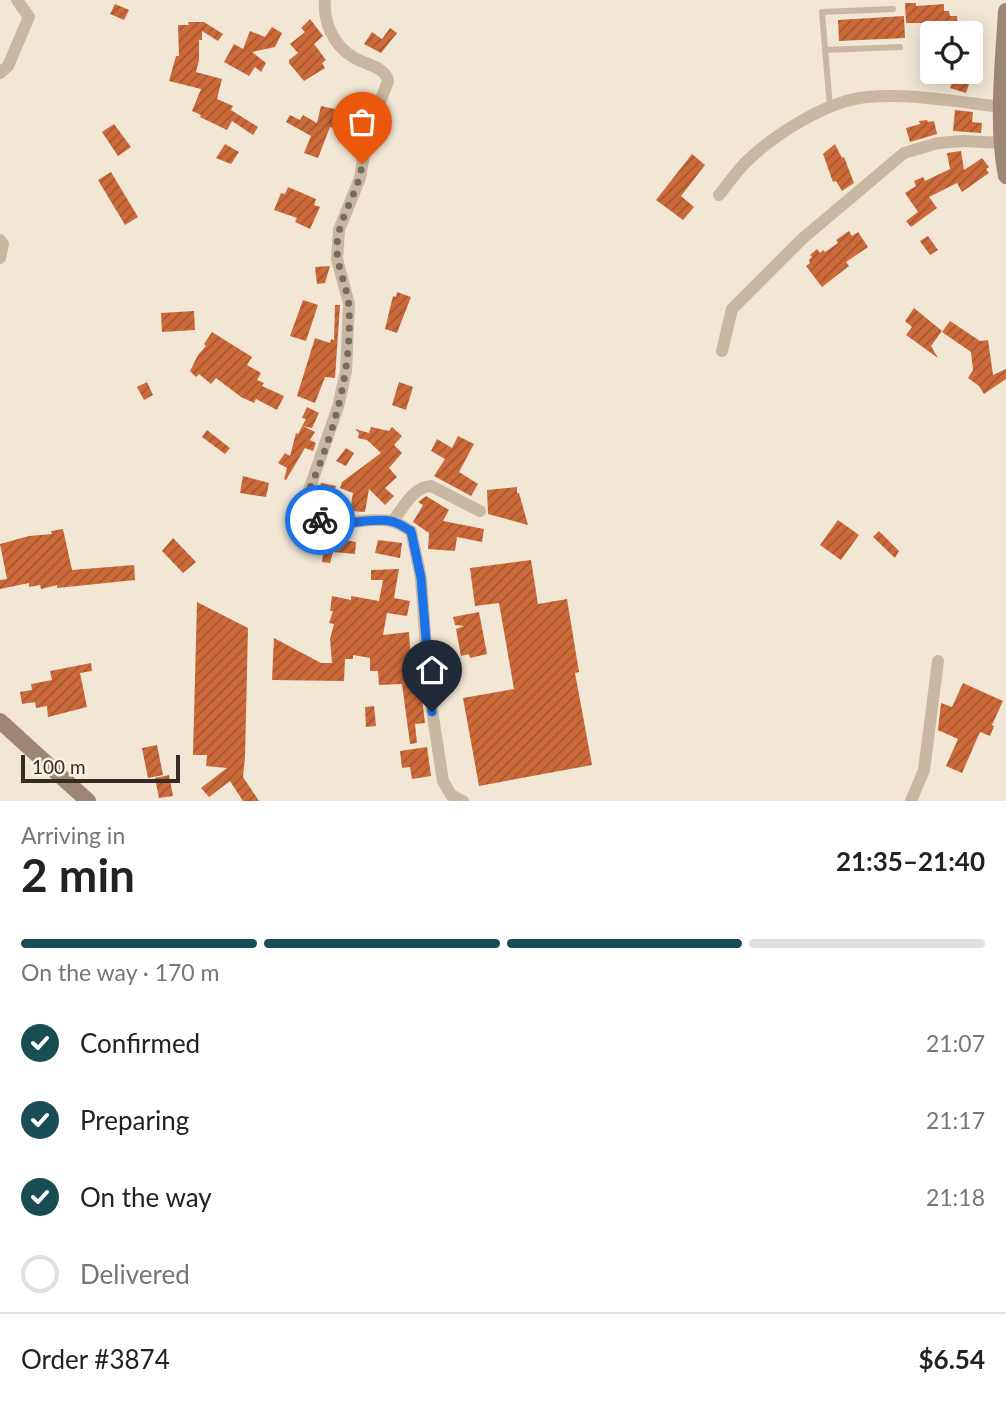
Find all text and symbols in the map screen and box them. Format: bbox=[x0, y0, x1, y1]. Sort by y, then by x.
map controls bbox=[920, 21, 983, 84]
button: locate bbox=[920, 21, 983, 84]
pin bbox=[332, 92, 392, 164]
icon: bag bbox=[343, 103, 381, 141]
courier bbox=[285, 485, 355, 555]
icon: bike bbox=[301, 501, 339, 539]
pin bbox=[402, 640, 462, 712]
icon: home bbox=[413, 651, 451, 689]
scale bar bbox=[21, 752, 180, 784]
text: 100 m bbox=[32, 755, 86, 778]
text: Arriving in bbox=[21, 821, 125, 849]
text: 21:35–21:40 bbox=[836, 845, 985, 877]
text: 2 min bbox=[21, 847, 135, 902]
text: On the way · 170 m bbox=[21, 958, 220, 986]
icon: check bbox=[21, 1024, 59, 1062]
text: Confirmed bbox=[80, 1027, 200, 1059]
text: 21:07 bbox=[926, 1029, 985, 1057]
icon: check bbox=[21, 1101, 59, 1139]
text: Preparing bbox=[80, 1104, 189, 1136]
text: 21:17 bbox=[926, 1106, 985, 1134]
icon: check bbox=[21, 1178, 59, 1216]
text: On the way bbox=[80, 1181, 212, 1213]
text: 21:18 bbox=[926, 1183, 985, 1211]
text: Delivered bbox=[80, 1258, 190, 1290]
text: Order #3874 bbox=[21, 1343, 170, 1375]
text: $6.54 bbox=[919, 1343, 985, 1375]

